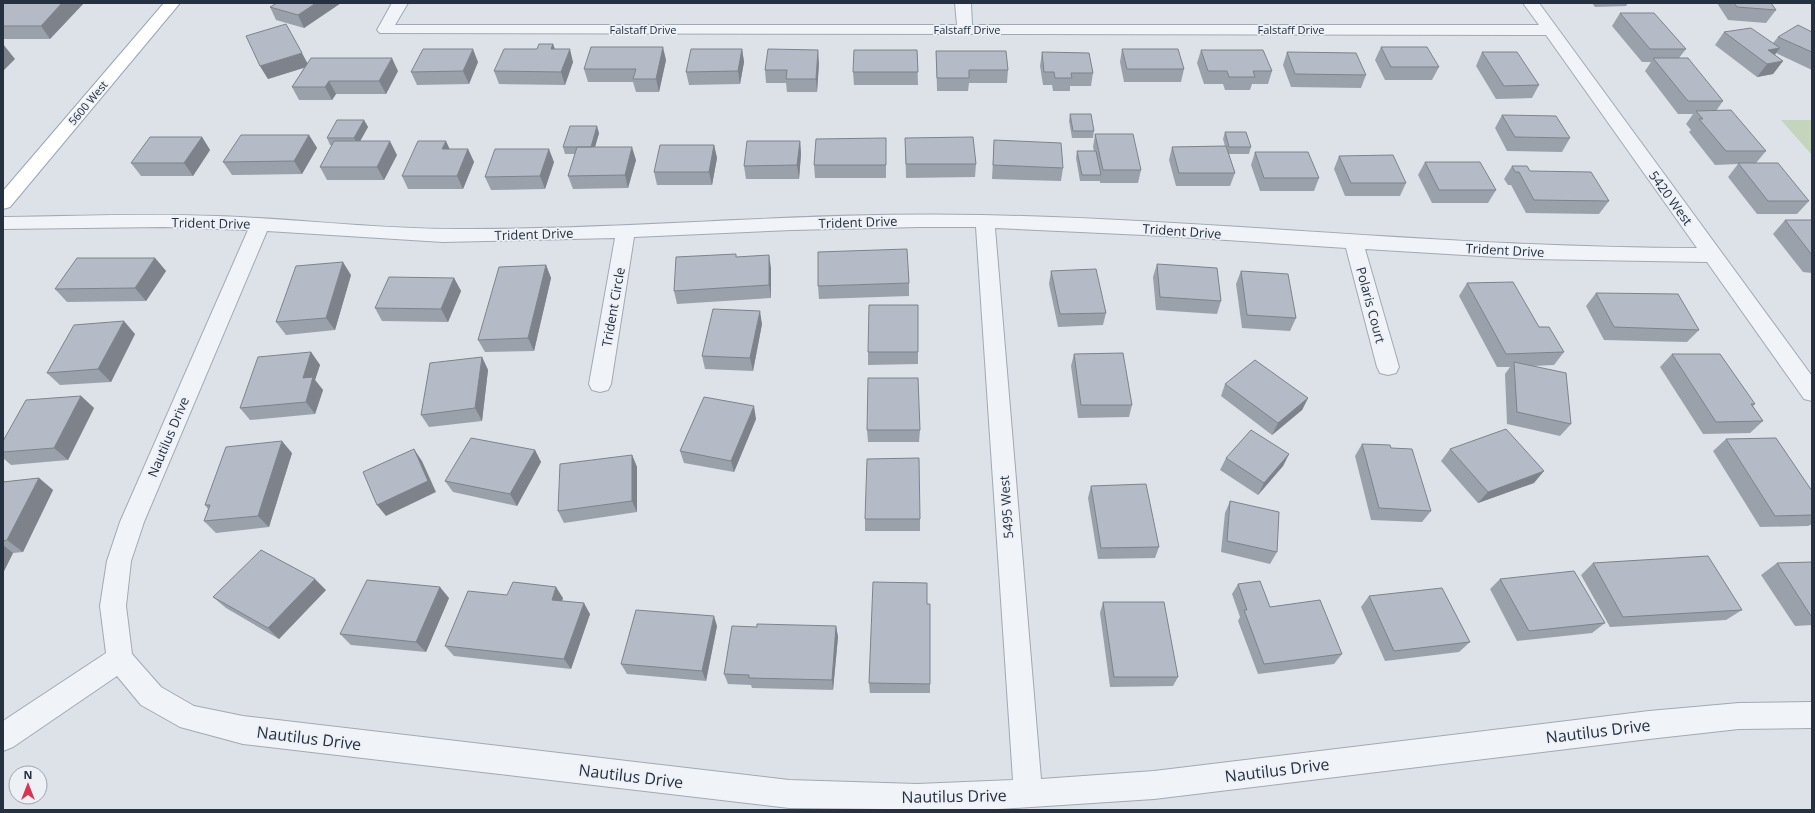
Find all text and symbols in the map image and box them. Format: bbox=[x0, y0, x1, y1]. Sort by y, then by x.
street label: Falstaff Drive bbox=[609, 22, 677, 37]
street label: Falstaff Drive bbox=[933, 22, 1001, 37]
street label: Falstaff Drive bbox=[1257, 22, 1325, 37]
street label: 5600 West bbox=[65, 77, 111, 128]
street label: 5420 West bbox=[1645, 167, 1697, 229]
street label: Trident Drive bbox=[818, 212, 898, 232]
street label: Trident Drive bbox=[171, 213, 251, 233]
street label: Trident Drive bbox=[1142, 219, 1222, 243]
street label: Trident Drive bbox=[494, 224, 574, 244]
street label: Trident Drive bbox=[1465, 239, 1545, 261]
street label: Polaris Court bbox=[1352, 265, 1390, 345]
street label: Trident Circle bbox=[597, 266, 629, 348]
street label: Nautilus Drive bbox=[143, 394, 193, 480]
street label: 5495 West bbox=[995, 474, 1017, 539]
street label: Nautilus Drive bbox=[1544, 714, 1652, 748]
street label: Nautilus Drive bbox=[255, 721, 363, 755]
street label: Nautilus Drive bbox=[1223, 753, 1331, 787]
street label: Nautilus Drive bbox=[577, 759, 685, 793]
north arrow bbox=[8, 765, 48, 805]
text: N bbox=[24, 767, 32, 782]
street label: Nautilus Drive bbox=[901, 784, 1007, 808]

